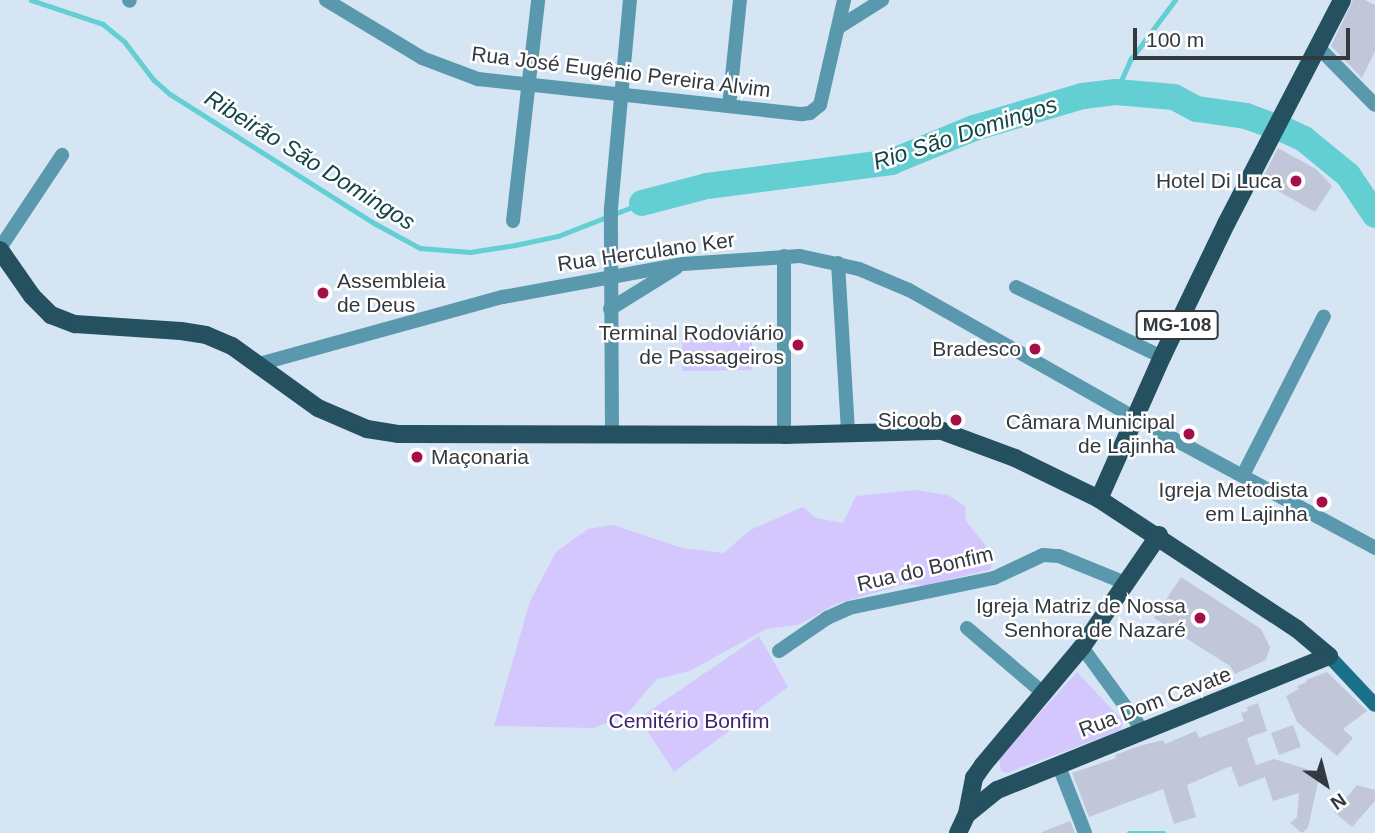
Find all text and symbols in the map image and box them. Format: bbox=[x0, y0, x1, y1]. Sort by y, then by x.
scale bar bbox=[1137, 14, 1354, 58]
text: 100 m bbox=[1146, 28, 1204, 51]
street label: Rua José Eugênio Pereira Alvim bbox=[469, 41, 773, 103]
water label: Ribeirão São Domingos bbox=[200, 84, 420, 236]
water label: Rio São Domingos bbox=[870, 90, 1060, 176]
place label: Hotel Di Luca bbox=[1156, 168, 1282, 194]
marker: Hotel Di Luca bbox=[1288, 173, 1304, 189]
street label: Rua Herculano Ker bbox=[556, 227, 736, 277]
place label: Assembleia de Deus bbox=[337, 268, 446, 318]
marker: Assembleia de Deus bbox=[315, 285, 331, 301]
road number: MG-108 bbox=[1135, 310, 1219, 340]
place label: Terminal Rodoviário de Passageiros bbox=[598, 320, 784, 370]
place label: Bradesco bbox=[932, 336, 1021, 362]
marker: Terminal Rodoviário de Passageiros bbox=[790, 337, 806, 353]
marker: Bradesco bbox=[1027, 341, 1043, 357]
place label: Sicoob bbox=[878, 407, 942, 433]
place label: Câmara Municipal de Lajinha bbox=[1006, 409, 1175, 459]
marker: Sicoob bbox=[948, 412, 964, 428]
marker: Câmara Municipal de Lajinha bbox=[1181, 426, 1197, 442]
place label: Maçonaria bbox=[431, 444, 529, 470]
marker: Maçonaria bbox=[409, 449, 425, 465]
place label: Igreja Metodista em Lajinha bbox=[1159, 477, 1308, 527]
marker: Igreja Metodista em Lajinha bbox=[1314, 494, 1330, 510]
street label: Rua do Bonfim bbox=[854, 541, 996, 597]
place label: Igreja Matriz de Nossa Senhora de Nazaré bbox=[976, 593, 1186, 643]
marker: Igreja Matriz de Nossa Senhora de Nazaré bbox=[1192, 610, 1208, 626]
street label: Rua Dom Cavate bbox=[1075, 661, 1235, 743]
park label: Cemitério Bonfim bbox=[608, 708, 770, 734]
north arrow bbox=[1291, 749, 1361, 819]
text: N bbox=[1327, 789, 1350, 814]

